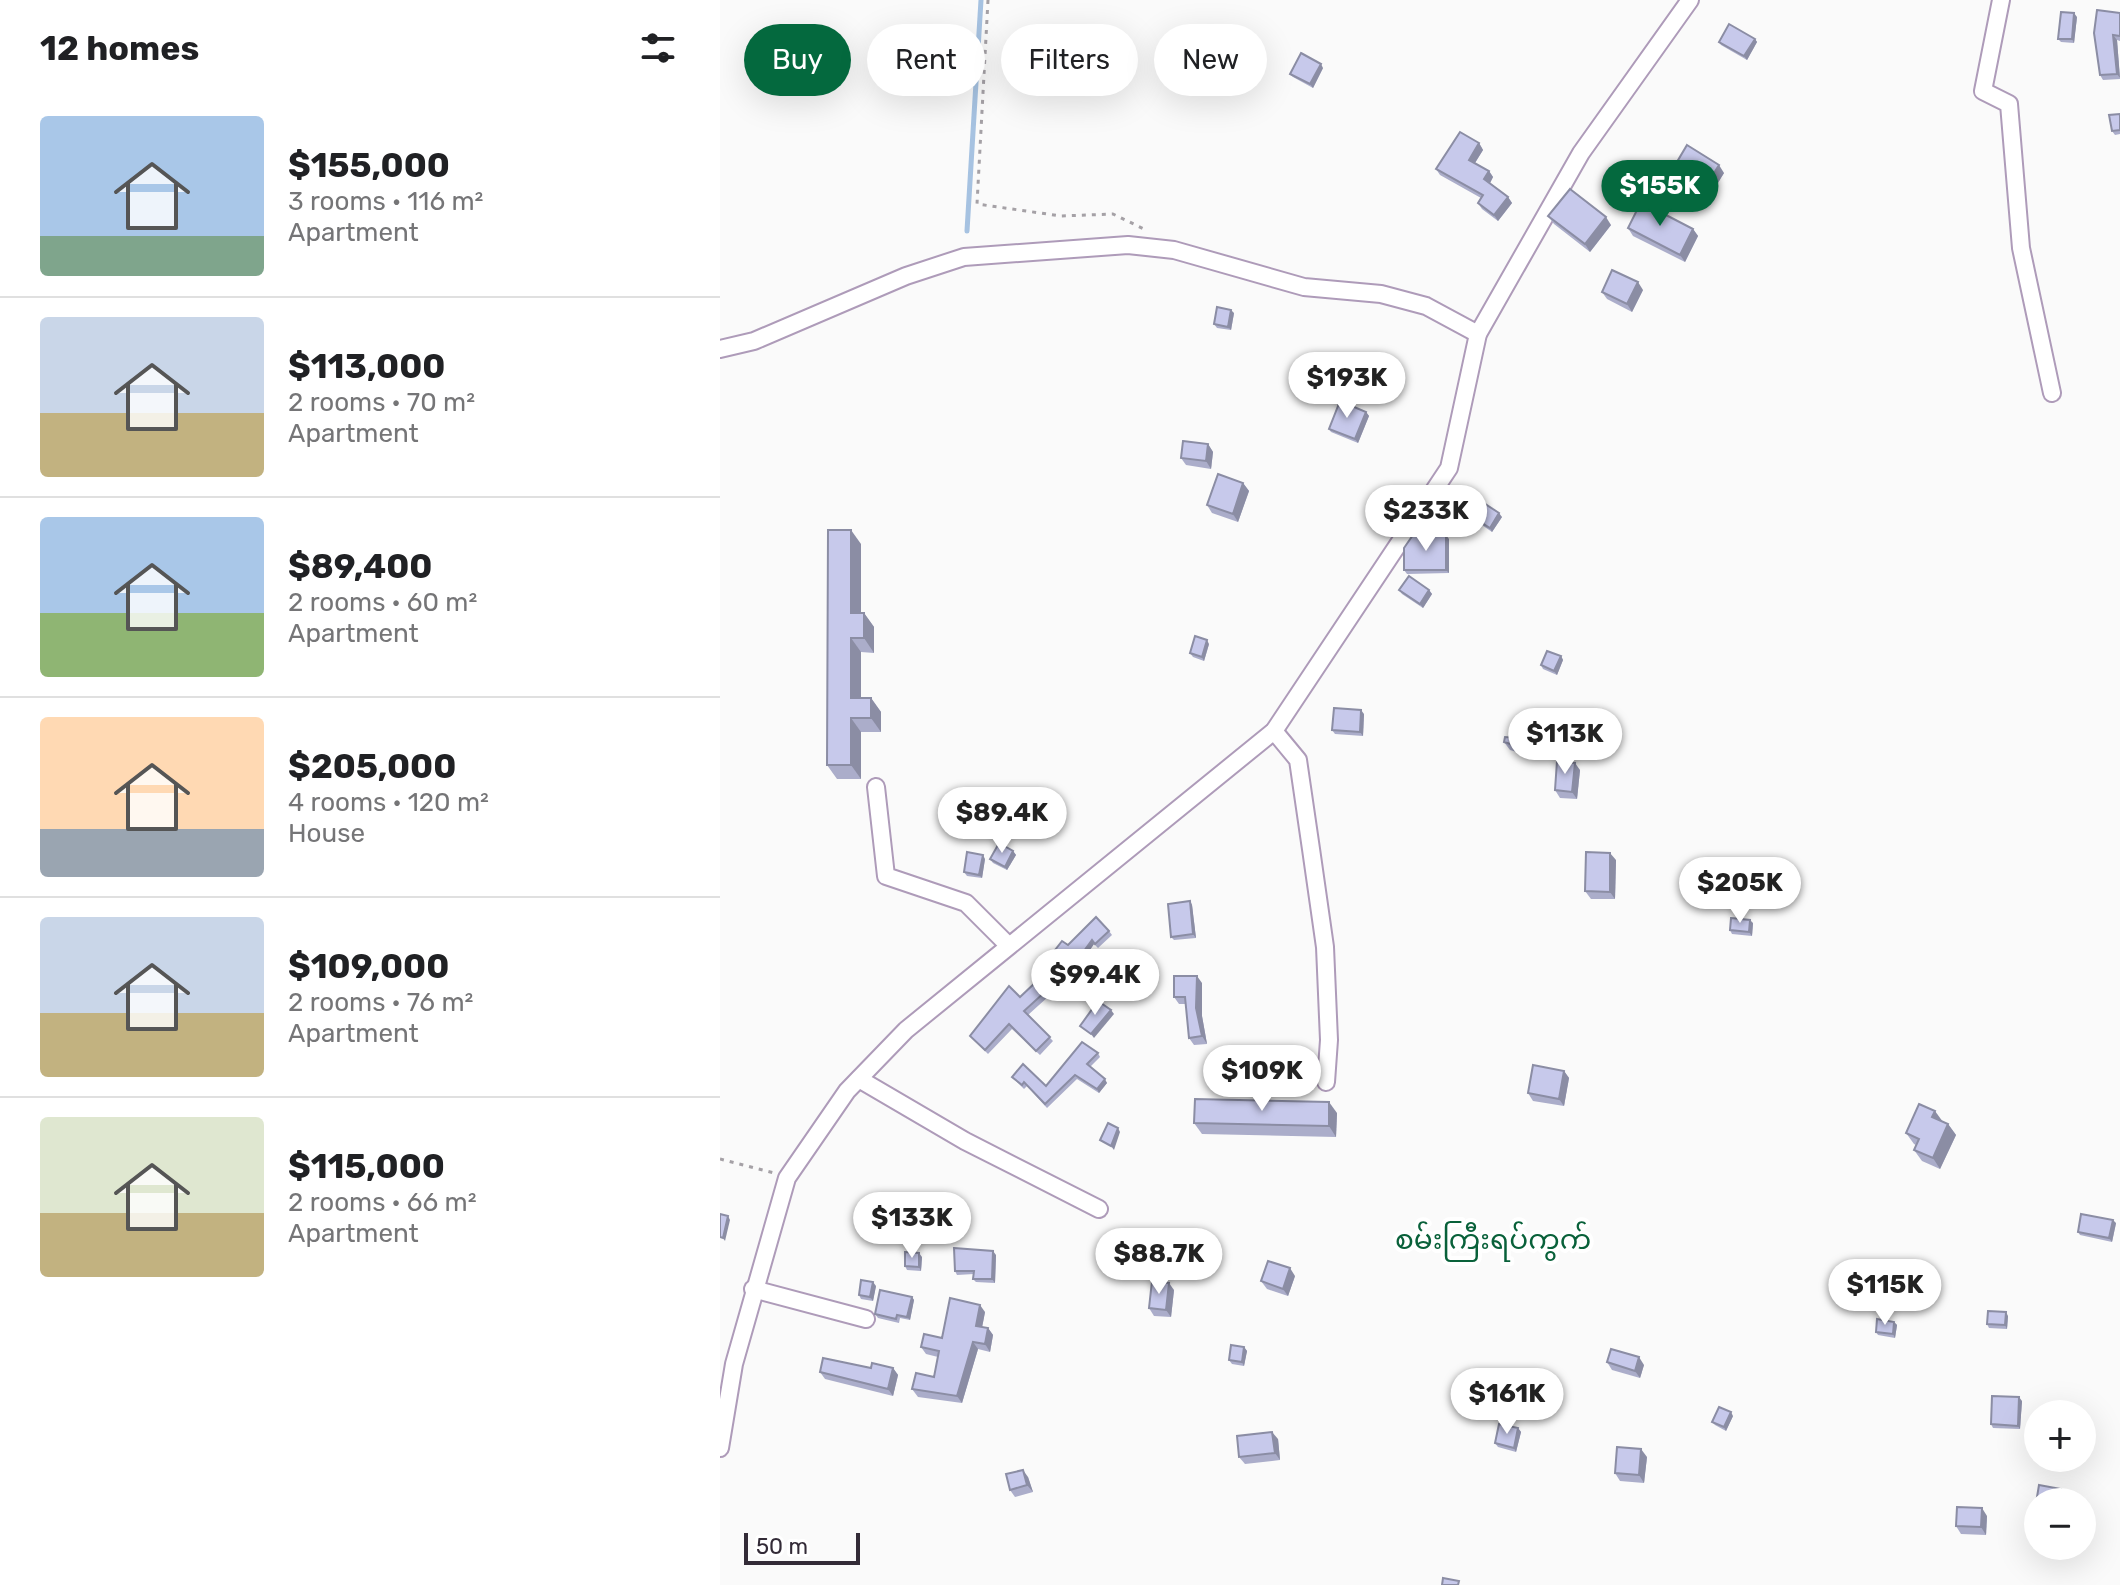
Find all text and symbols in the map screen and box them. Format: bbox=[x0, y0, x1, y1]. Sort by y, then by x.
chip: Buy bbox=[744, 24, 851, 96]
chip: Rent bbox=[867, 24, 985, 96]
chip: Filters bbox=[1001, 24, 1138, 96]
chip: New bbox=[1154, 24, 1267, 96]
icon: filters bbox=[636, 26, 680, 70]
text: 12 homes bbox=[40, 28, 199, 69]
text: $155,000 bbox=[288, 145, 450, 186]
icon: home bbox=[104, 148, 200, 244]
pin: $155K bbox=[1604, 160, 1716, 228]
text: $155K bbox=[1619, 170, 1701, 201]
text: 3 rooms · 116 m² bbox=[288, 186, 483, 217]
text: Apartment bbox=[288, 217, 419, 248]
text: $113,000 bbox=[288, 346, 445, 387]
icon: home bbox=[104, 349, 200, 445]
pin: $193K bbox=[1291, 352, 1403, 420]
text: $193K bbox=[1306, 362, 1388, 393]
text: 2 rooms · 70 m² bbox=[288, 387, 475, 418]
text: Apartment bbox=[288, 418, 419, 449]
pin: $233K bbox=[1370, 485, 1482, 553]
text: $233K bbox=[1383, 495, 1469, 526]
text: $89,400 bbox=[288, 546, 432, 587]
icon: home bbox=[104, 549, 200, 645]
text: 2 rooms · 60 m² bbox=[288, 587, 477, 618]
text: Apartment bbox=[288, 618, 419, 649]
pin: $113K bbox=[1509, 708, 1621, 776]
text: $113K bbox=[1526, 718, 1604, 749]
text: $205,000 bbox=[288, 746, 456, 787]
icon: home bbox=[104, 749, 200, 845]
text: 4 rooms · 120 m² bbox=[288, 787, 489, 818]
pin: $89.4K bbox=[937, 787, 1067, 855]
text: $89.4K bbox=[956, 797, 1048, 828]
text: House bbox=[288, 818, 365, 849]
pin: $205K bbox=[1684, 857, 1796, 925]
text: $205K bbox=[1697, 867, 1783, 898]
text: $109,000 bbox=[288, 946, 449, 987]
icon: home bbox=[104, 949, 200, 1045]
pin: $99.4K bbox=[1030, 949, 1160, 1017]
text: $99.4K bbox=[1049, 959, 1141, 990]
text: 2 rooms · 76 m² bbox=[288, 987, 473, 1018]
text: Apartment bbox=[288, 1018, 419, 1049]
pin: $109K bbox=[1206, 1045, 1318, 1113]
text: $109K bbox=[1221, 1055, 1303, 1086]
text: $115,000 bbox=[288, 1146, 445, 1187]
icon: home bbox=[104, 1149, 200, 1245]
text: 2 rooms · 66 m² bbox=[288, 1187, 477, 1218]
pin: $133K bbox=[856, 1192, 968, 1260]
text: $133K bbox=[871, 1202, 953, 1233]
text: Apartment bbox=[288, 1218, 419, 1249]
district label: စမ်းကြီးရပ်ကွက် bbox=[1395, 1221, 1591, 1262]
pin: $88.7K bbox=[1094, 1228, 1224, 1296]
text: $88.7K bbox=[1113, 1238, 1205, 1269]
pin: $115K bbox=[1829, 1259, 1941, 1327]
text: $115K bbox=[1846, 1269, 1924, 1300]
pin: $161K bbox=[1451, 1368, 1563, 1436]
text: $161K bbox=[1469, 1378, 1545, 1409]
map controls bbox=[2024, 1400, 2096, 1560]
button: + bbox=[2024, 1400, 2096, 1472]
button: − bbox=[2024, 1488, 2096, 1560]
scale bar bbox=[744, 1529, 860, 1565]
text: 50 m bbox=[756, 1533, 808, 1560]

